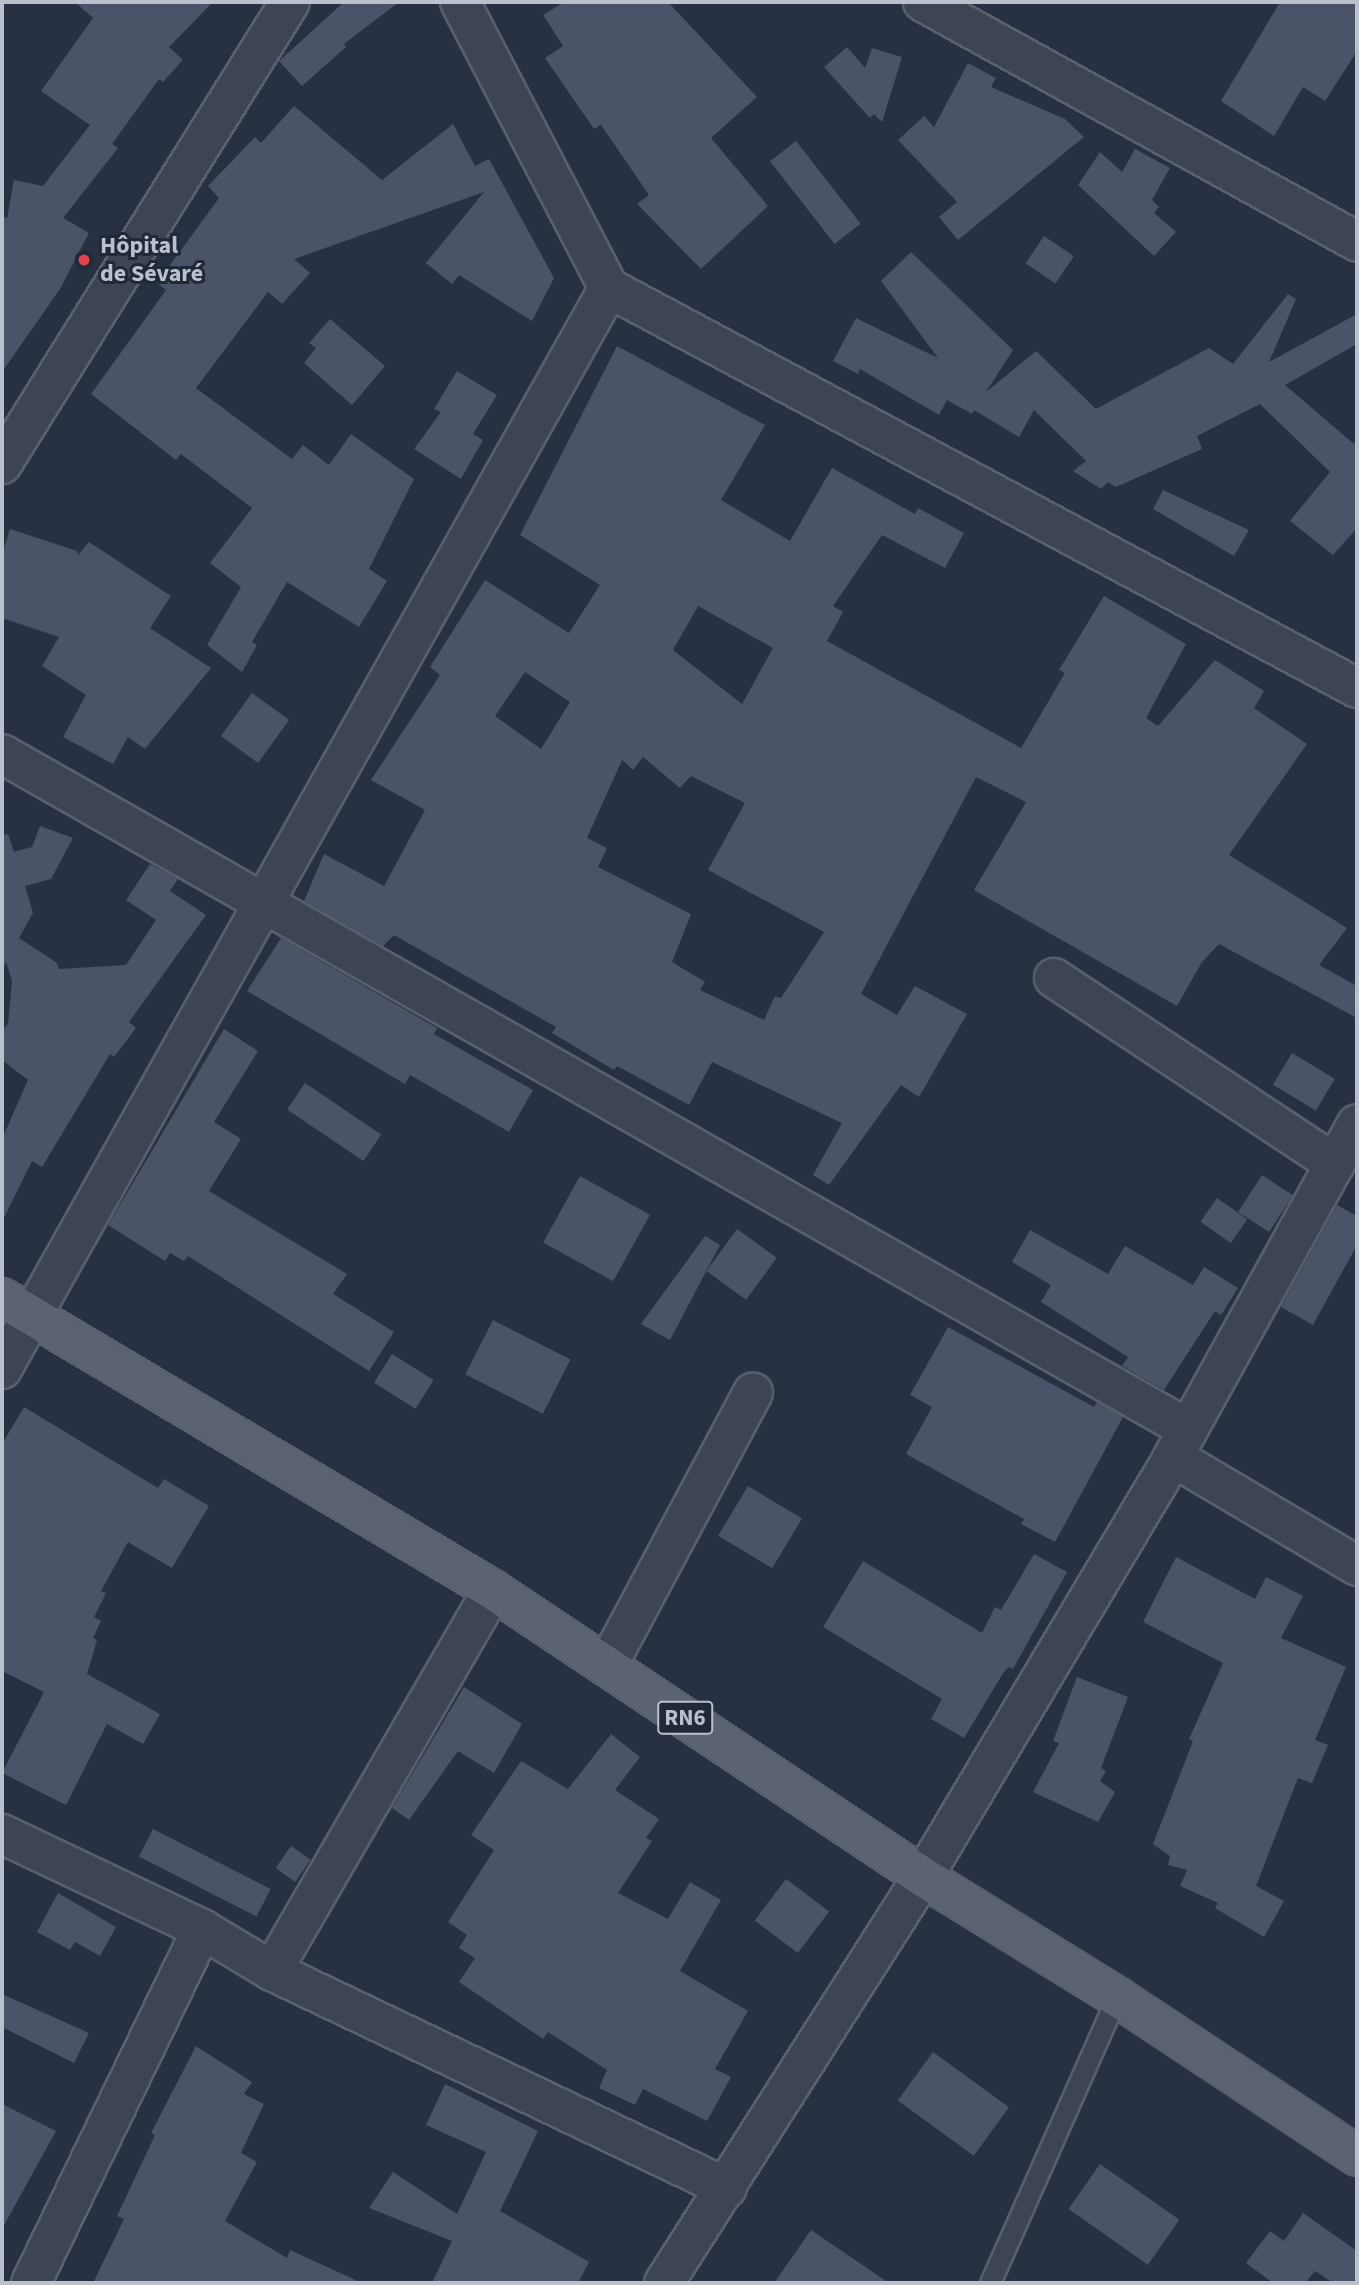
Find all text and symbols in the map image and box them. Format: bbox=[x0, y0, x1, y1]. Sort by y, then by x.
place label: Hôpital de Sévaré bbox=[100, 232, 203, 288]
marker: Hôpital de Sévaré bbox=[74, 250, 94, 270]
road number: RN6 bbox=[657, 1698, 713, 1737]

